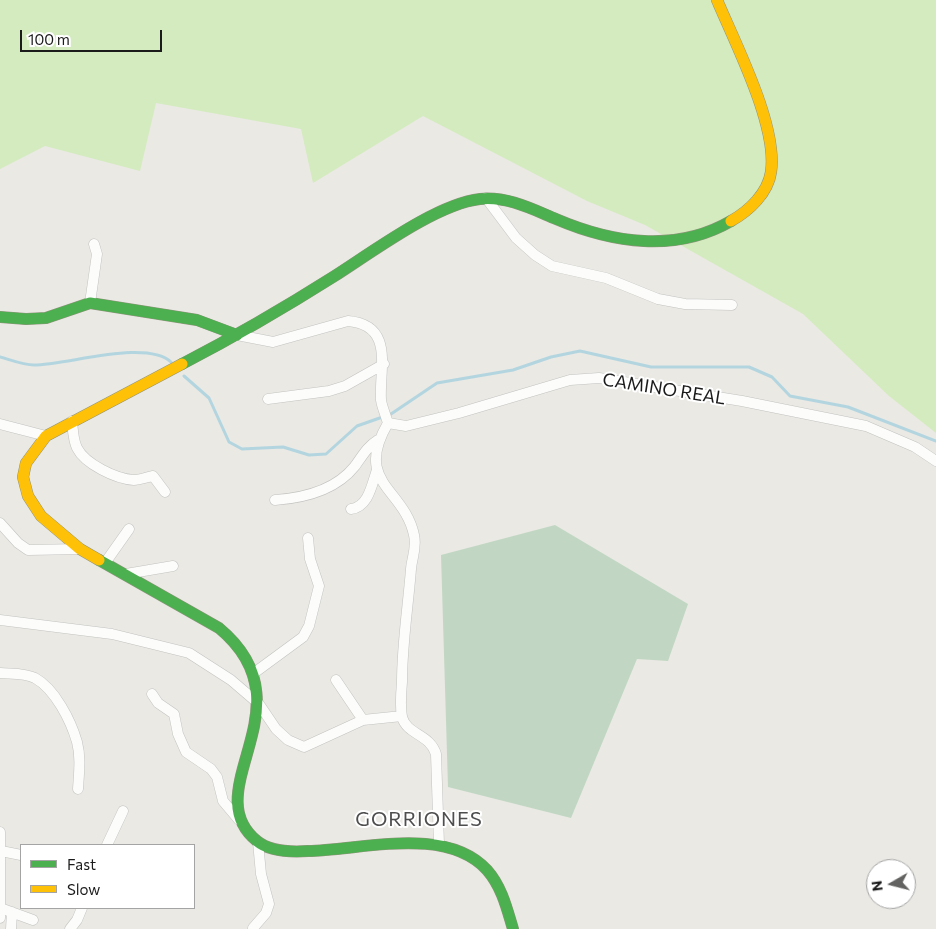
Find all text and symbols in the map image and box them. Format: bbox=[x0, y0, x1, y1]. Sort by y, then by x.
scale bar bbox=[22, 20, 165, 52]
text: 100 m bbox=[28, 30, 70, 48]
street label: CAMINO REAL bbox=[601, 369, 727, 409]
district label: GORRIONES bbox=[354, 807, 484, 831]
legend bbox=[20, 844, 195, 909]
text: Fast bbox=[67, 855, 96, 873]
north arrow bbox=[866, 859, 916, 909]
text: Slow bbox=[67, 880, 100, 898]
text: N bbox=[867, 880, 886, 892]

